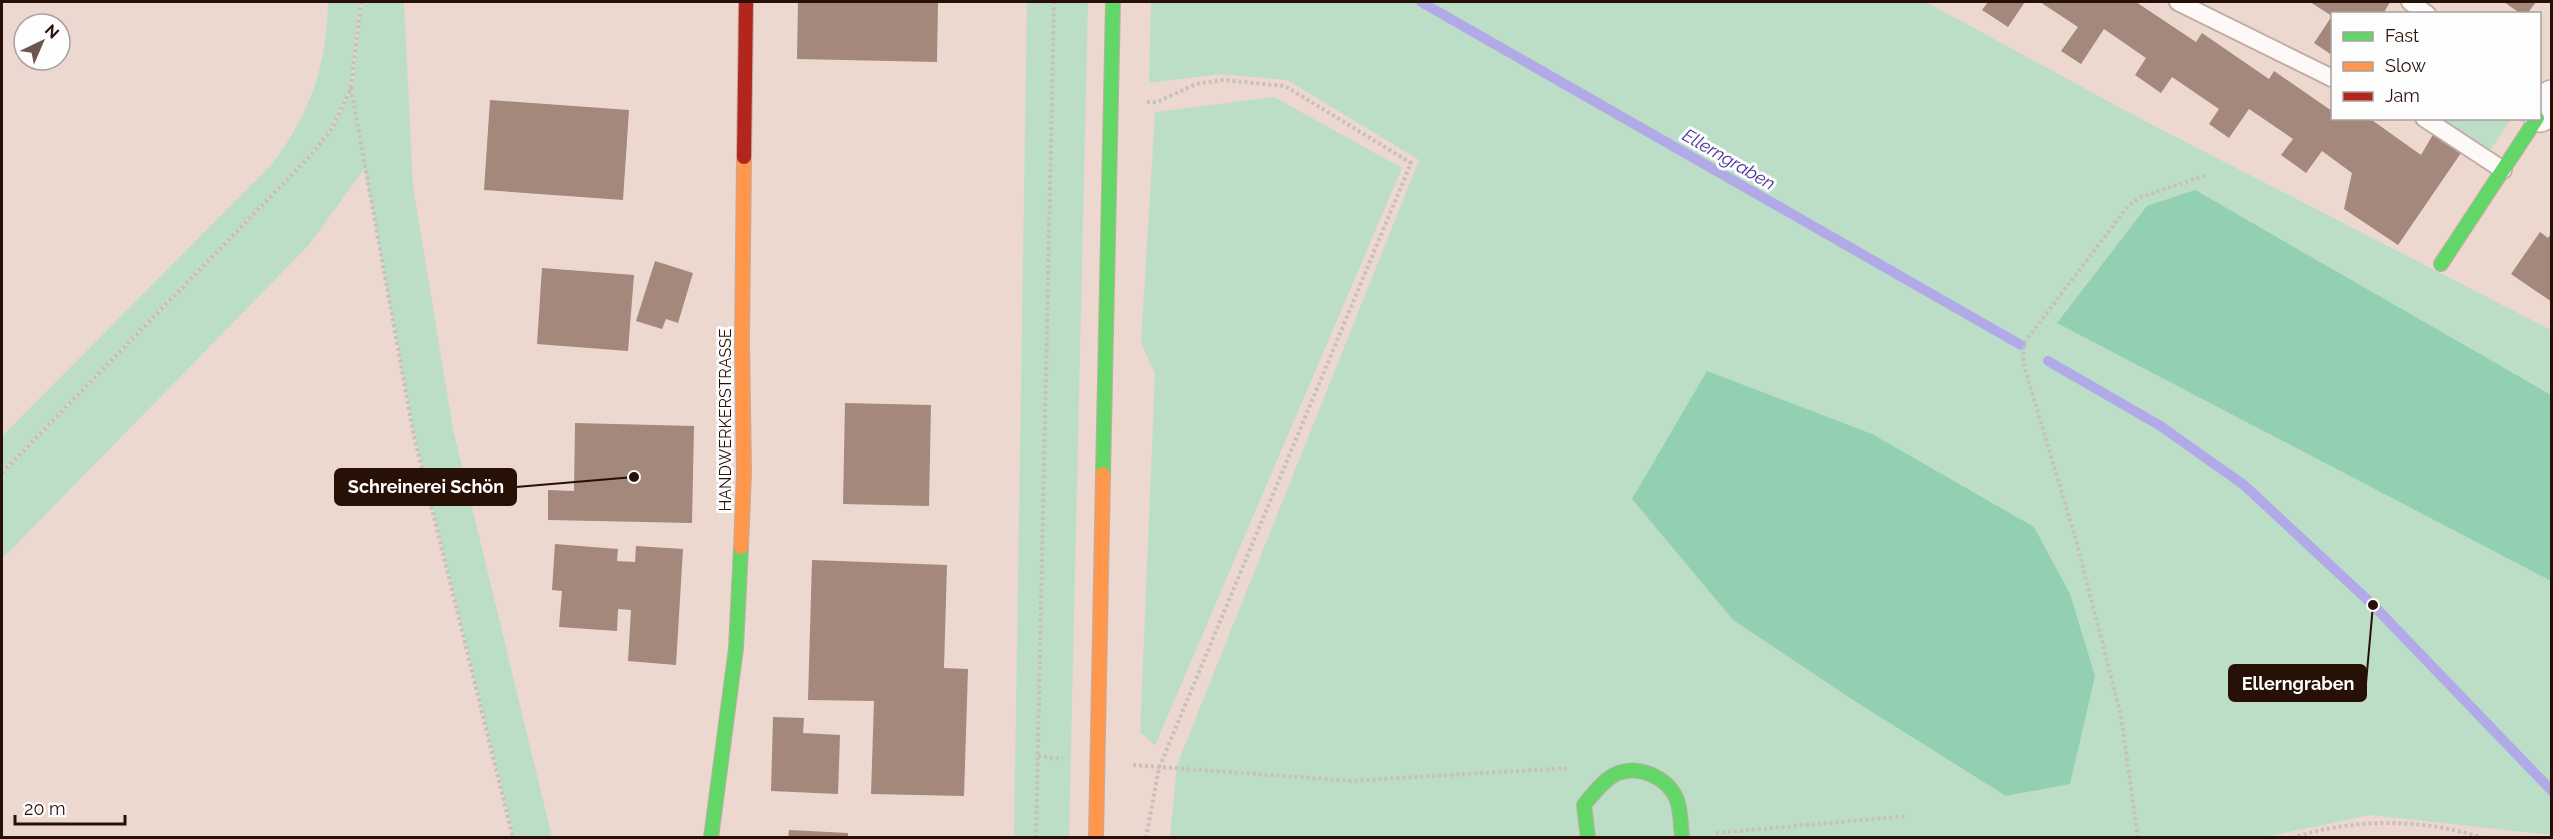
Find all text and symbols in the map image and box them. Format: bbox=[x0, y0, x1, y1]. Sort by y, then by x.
north arrow bbox=[12, 12, 72, 72]
legend bbox=[2331, 12, 2541, 120]
text: N bbox=[41, 20, 63, 43]
text: Fast bbox=[2385, 25, 2419, 46]
text: Slow bbox=[2385, 55, 2426, 76]
text: Jam bbox=[2385, 85, 2420, 106]
water label: Ellerngraben bbox=[1679, 124, 1779, 194]
street label: HANDWERKERSTRASSE bbox=[716, 328, 735, 512]
callout: Schreinerei Schön bbox=[335, 469, 516, 505]
text: Schreinerei Schön bbox=[348, 476, 504, 497]
callout: Ellerngraben bbox=[2229, 665, 2366, 701]
text: Ellerngraben bbox=[2242, 673, 2354, 694]
scale bar bbox=[15, 788, 124, 826]
text: 20 m bbox=[24, 798, 66, 819]

